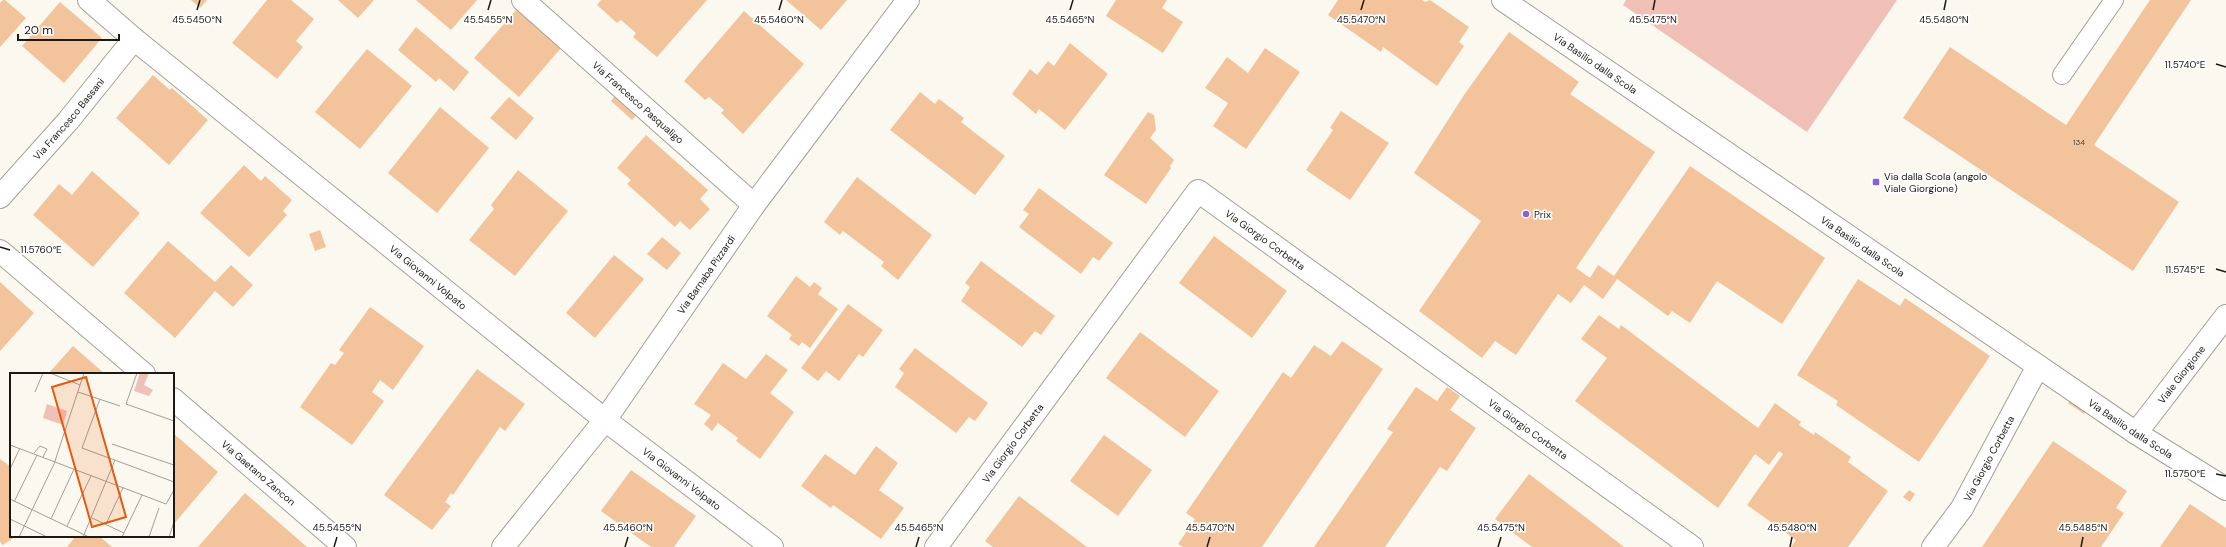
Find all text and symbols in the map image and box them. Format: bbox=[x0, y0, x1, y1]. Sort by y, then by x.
text: 45.5450°N bbox=[172, 13, 222, 26]
text: 45.5455°N bbox=[464, 13, 513, 26]
text: 45.5460°N bbox=[754, 13, 804, 26]
text: 45.5465°N bbox=[1046, 13, 1095, 26]
text: 45.5470°N bbox=[1337, 13, 1385, 26]
text: 45.5475°N bbox=[1629, 13, 1677, 26]
text: 45.5480°N bbox=[1919, 13, 1969, 26]
scale bar bbox=[18, 16, 119, 42]
text: 20 m bbox=[24, 22, 53, 38]
street label: Via Basilio dalla Scola bbox=[1551, 30, 1640, 97]
street label: Via Francesco Pasqualigo bbox=[590, 58, 687, 146]
text: 11.5740°E bbox=[2165, 58, 2206, 71]
street label: Via Francesco Bassani bbox=[30, 75, 107, 162]
house number: 134 bbox=[2073, 137, 2085, 147]
place label: Via dalla Scola (angolo Viale Giorgione) bbox=[1884, 170, 1987, 195]
marker: Via dalla Scola (angolo Viale Giorgione) bbox=[1871, 177, 1881, 187]
street label: Via Giorgio Corbetta bbox=[1223, 206, 1308, 273]
place label: Prix bbox=[1534, 208, 1551, 221]
marker: Prix bbox=[1521, 209, 1531, 219]
street label: Via Basilio dalla Scola bbox=[1818, 213, 1907, 279]
street label: Via Barnaba Pizzardi bbox=[674, 232, 738, 316]
street label: Via Giovanni Volpato bbox=[387, 242, 469, 312]
text: 11.5760°E bbox=[20, 243, 62, 256]
text: 11.5745°E bbox=[2165, 263, 2205, 276]
street label: Viale Giorgione bbox=[2155, 342, 2208, 406]
inset map bbox=[10, 373, 174, 537]
street label: Via Giorgio Corbetta bbox=[1486, 396, 1571, 462]
street label: Via Basilio dalla Scola bbox=[2086, 396, 2176, 461]
street label: Via Giorgio Corbetta bbox=[979, 401, 1046, 485]
street label: Via Giorgio Corbetta bbox=[1960, 413, 2017, 503]
street label: Via Gaetano Zancon bbox=[219, 437, 299, 508]
street label: Via Giovanni Volpato bbox=[640, 444, 724, 513]
text: 11.5750°E bbox=[2164, 467, 2206, 480]
text: 45.5455°N bbox=[313, 521, 362, 534]
text: 45.5460°N bbox=[603, 521, 653, 534]
text: 45.5465°N bbox=[895, 521, 944, 534]
text: 45.5470°N bbox=[1186, 521, 1234, 534]
text: 45.5475°N bbox=[1477, 521, 1525, 534]
text: 45.5480°N bbox=[1767, 521, 1817, 534]
text: 45.5485°N bbox=[2059, 521, 2108, 534]

